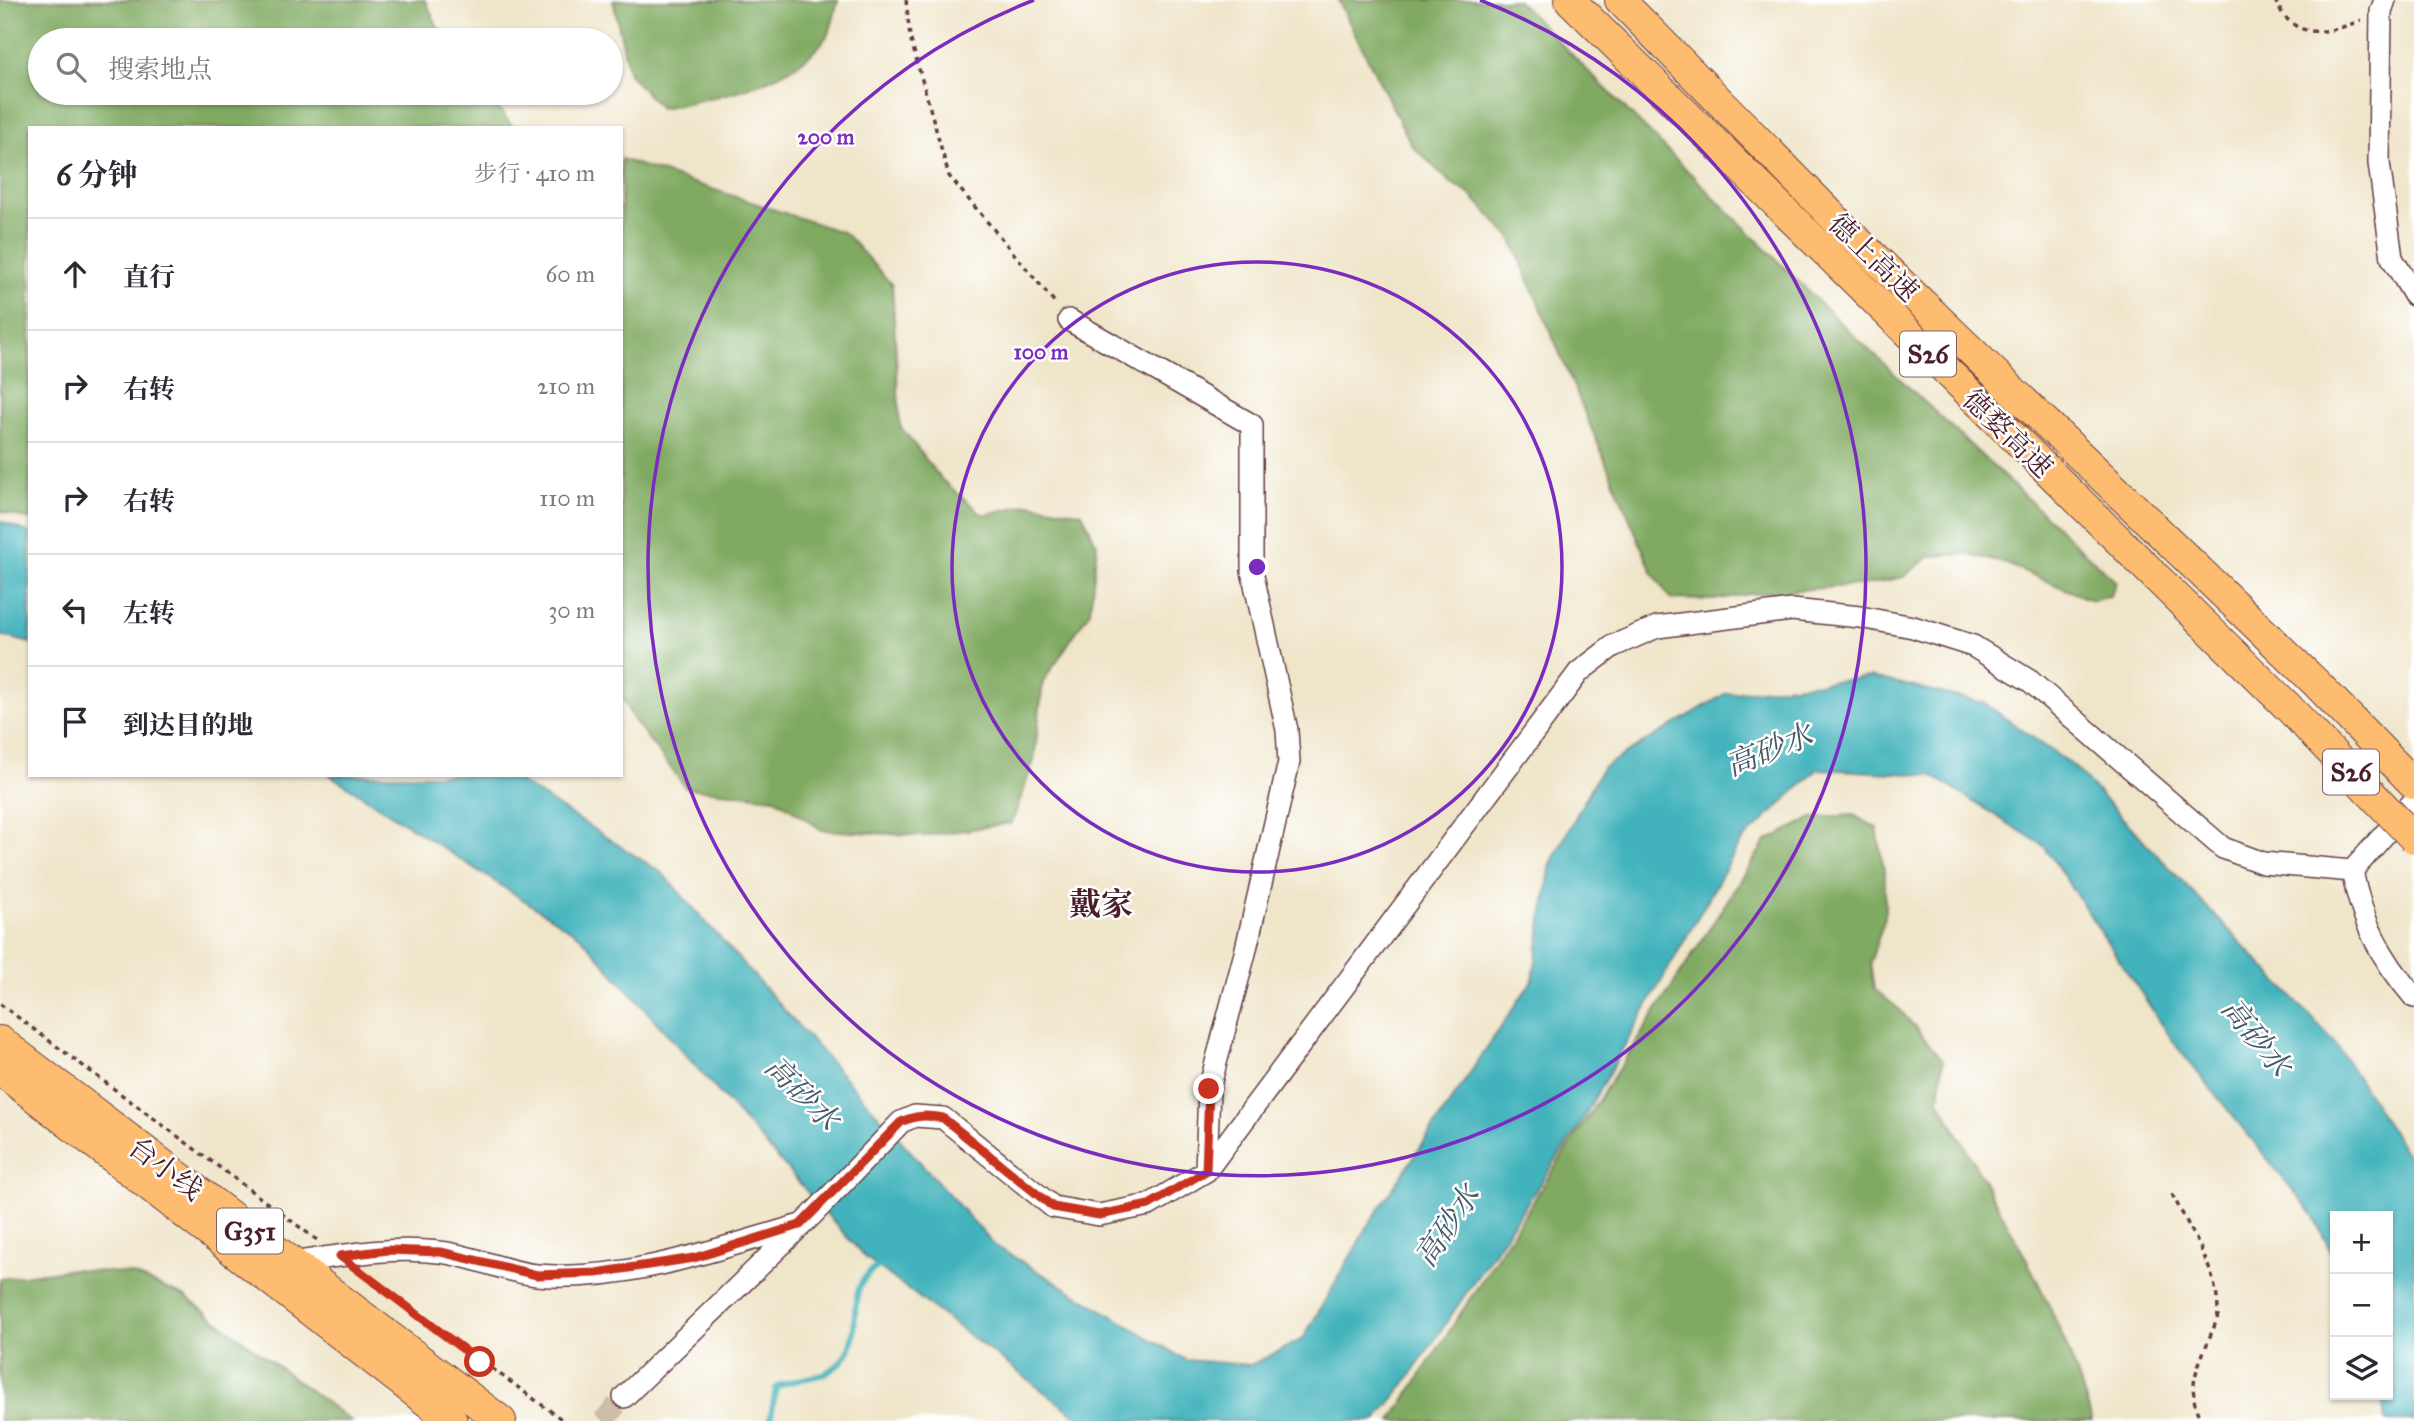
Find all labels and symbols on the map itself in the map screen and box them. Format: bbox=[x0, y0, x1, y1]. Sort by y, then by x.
text: 200 m bbox=[798, 124, 855, 150]
street label: 德上高速 bbox=[1821, 206, 1926, 309]
road number: S26 bbox=[1900, 332, 1956, 376]
text: 100 m bbox=[1014, 339, 1069, 365]
street label: 德婺高速 bbox=[1955, 382, 2060, 485]
centre of rings bbox=[1245, 555, 1269, 579]
water label: 高砂水 bbox=[1721, 715, 1820, 784]
road number: S26 bbox=[2323, 750, 2379, 794]
district label: 戴家 bbox=[1069, 885, 1133, 924]
water label: 高砂水 bbox=[2214, 991, 2300, 1086]
water label: 高砂水 bbox=[757, 1048, 849, 1140]
route end bbox=[1193, 1073, 1224, 1104]
street label: 台小线 bbox=[122, 1129, 210, 1208]
water label: 高砂水 bbox=[1407, 1176, 1489, 1273]
road number: G351 bbox=[217, 1208, 283, 1254]
route start bbox=[464, 1346, 495, 1377]

